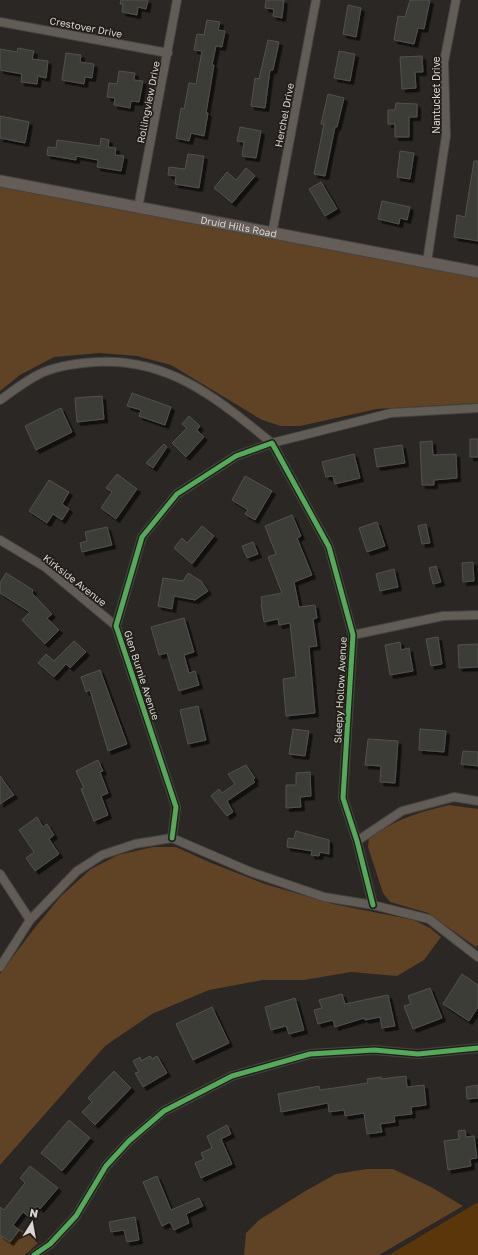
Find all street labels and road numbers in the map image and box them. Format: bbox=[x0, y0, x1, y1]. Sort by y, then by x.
street label: Crestover Drive bbox=[49, 14, 124, 40]
street label: Nantucket Drive bbox=[430, 56, 442, 134]
street label: Rollingview Drive bbox=[134, 60, 162, 144]
street label: Herchel Drive bbox=[272, 82, 296, 148]
street label: Druid Hills Road bbox=[200, 213, 278, 240]
street label: Kirkside Avenue bbox=[41, 552, 109, 609]
street label: Glen Burnie Avenue bbox=[122, 629, 162, 722]
street label: Sleepy Hollow Avenue bbox=[331, 636, 349, 744]

